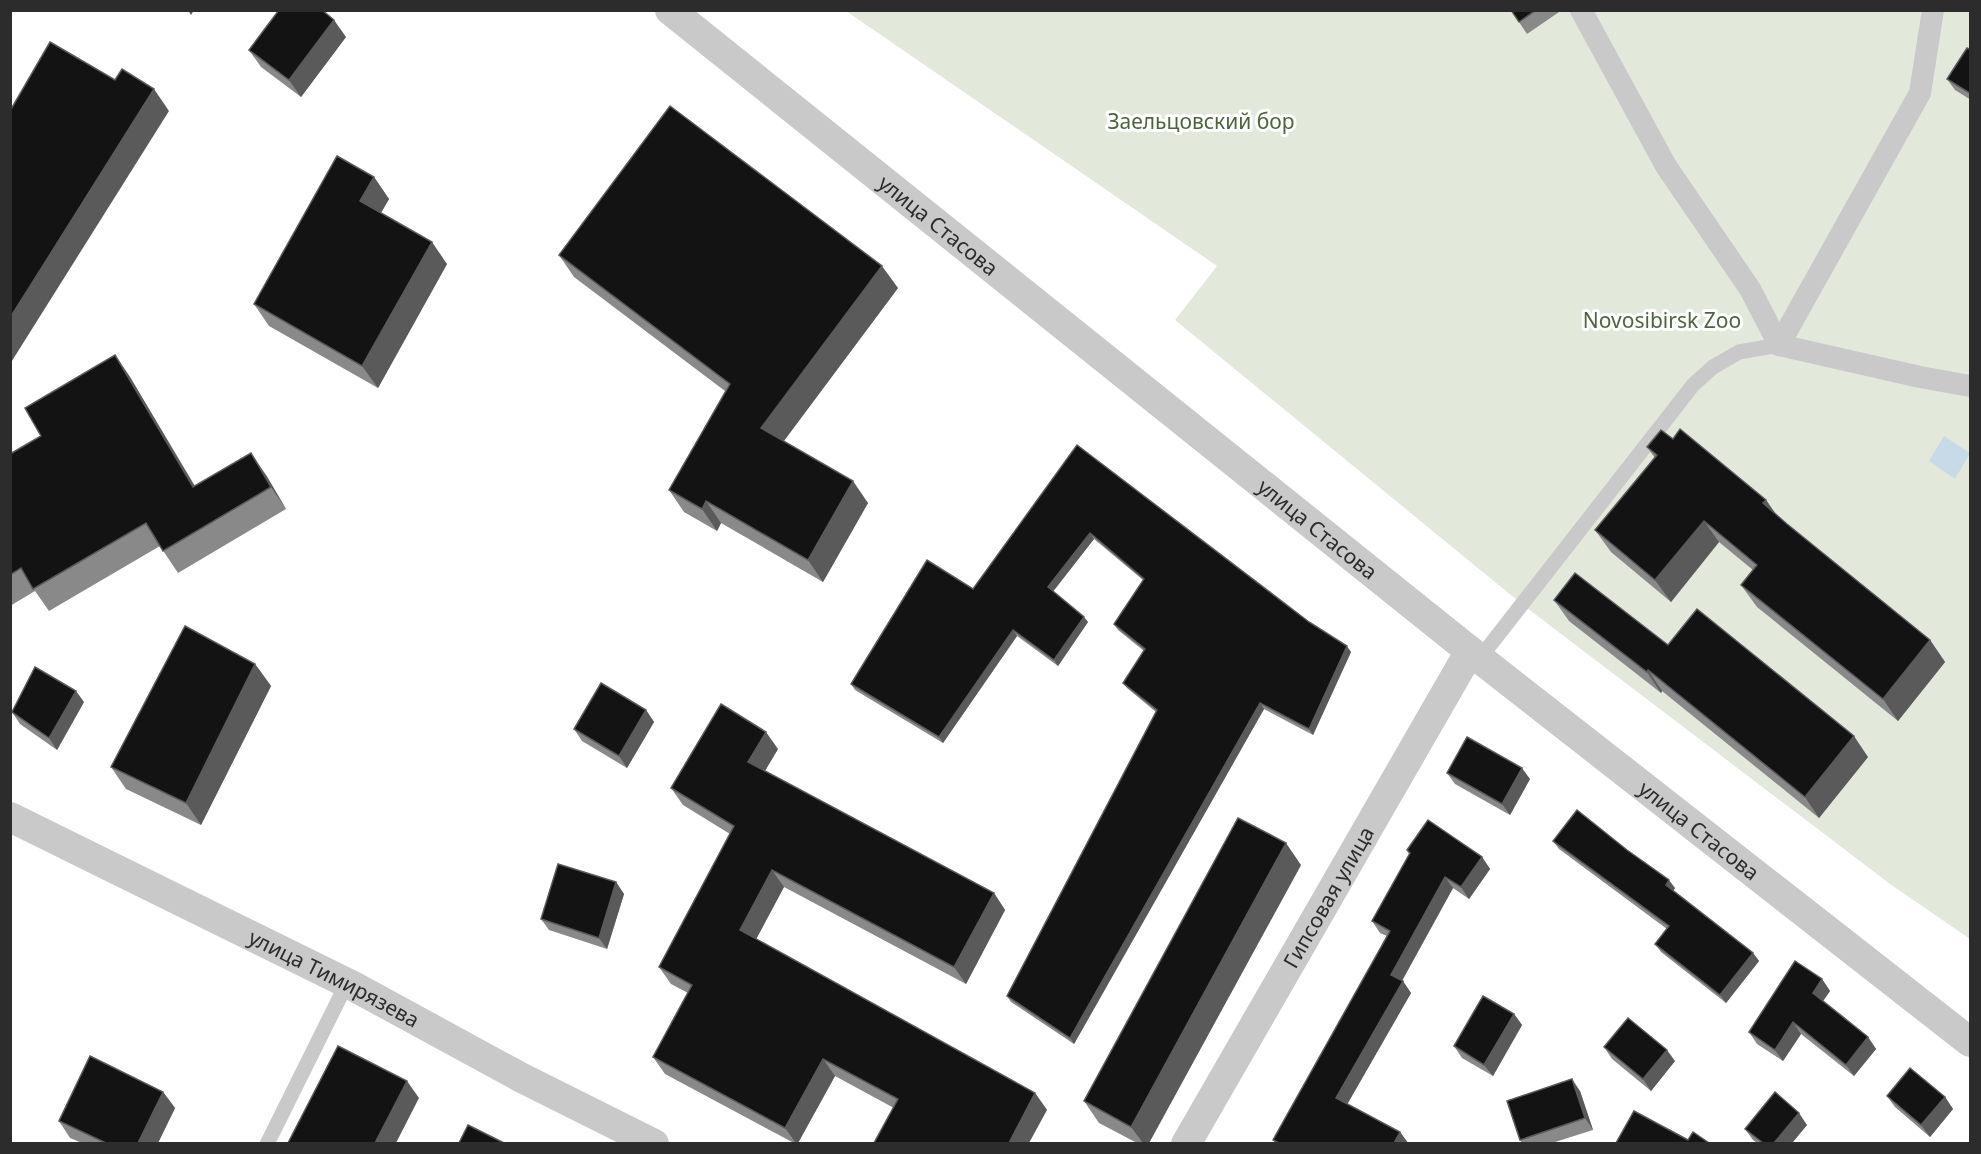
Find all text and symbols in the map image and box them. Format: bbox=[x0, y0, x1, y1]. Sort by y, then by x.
park label: Заельцовский бор bbox=[1107, 107, 1295, 135]
street label: улица Стасова bbox=[873, 168, 1004, 282]
park label: Novosibirsk Zoo bbox=[1583, 306, 1741, 334]
street label: улица Стасова bbox=[1252, 472, 1383, 586]
street label: улица Стасова bbox=[1633, 774, 1765, 886]
street label: Гипсовая улица bbox=[1276, 821, 1380, 973]
street label: улица Тимирязева bbox=[244, 923, 425, 1034]

